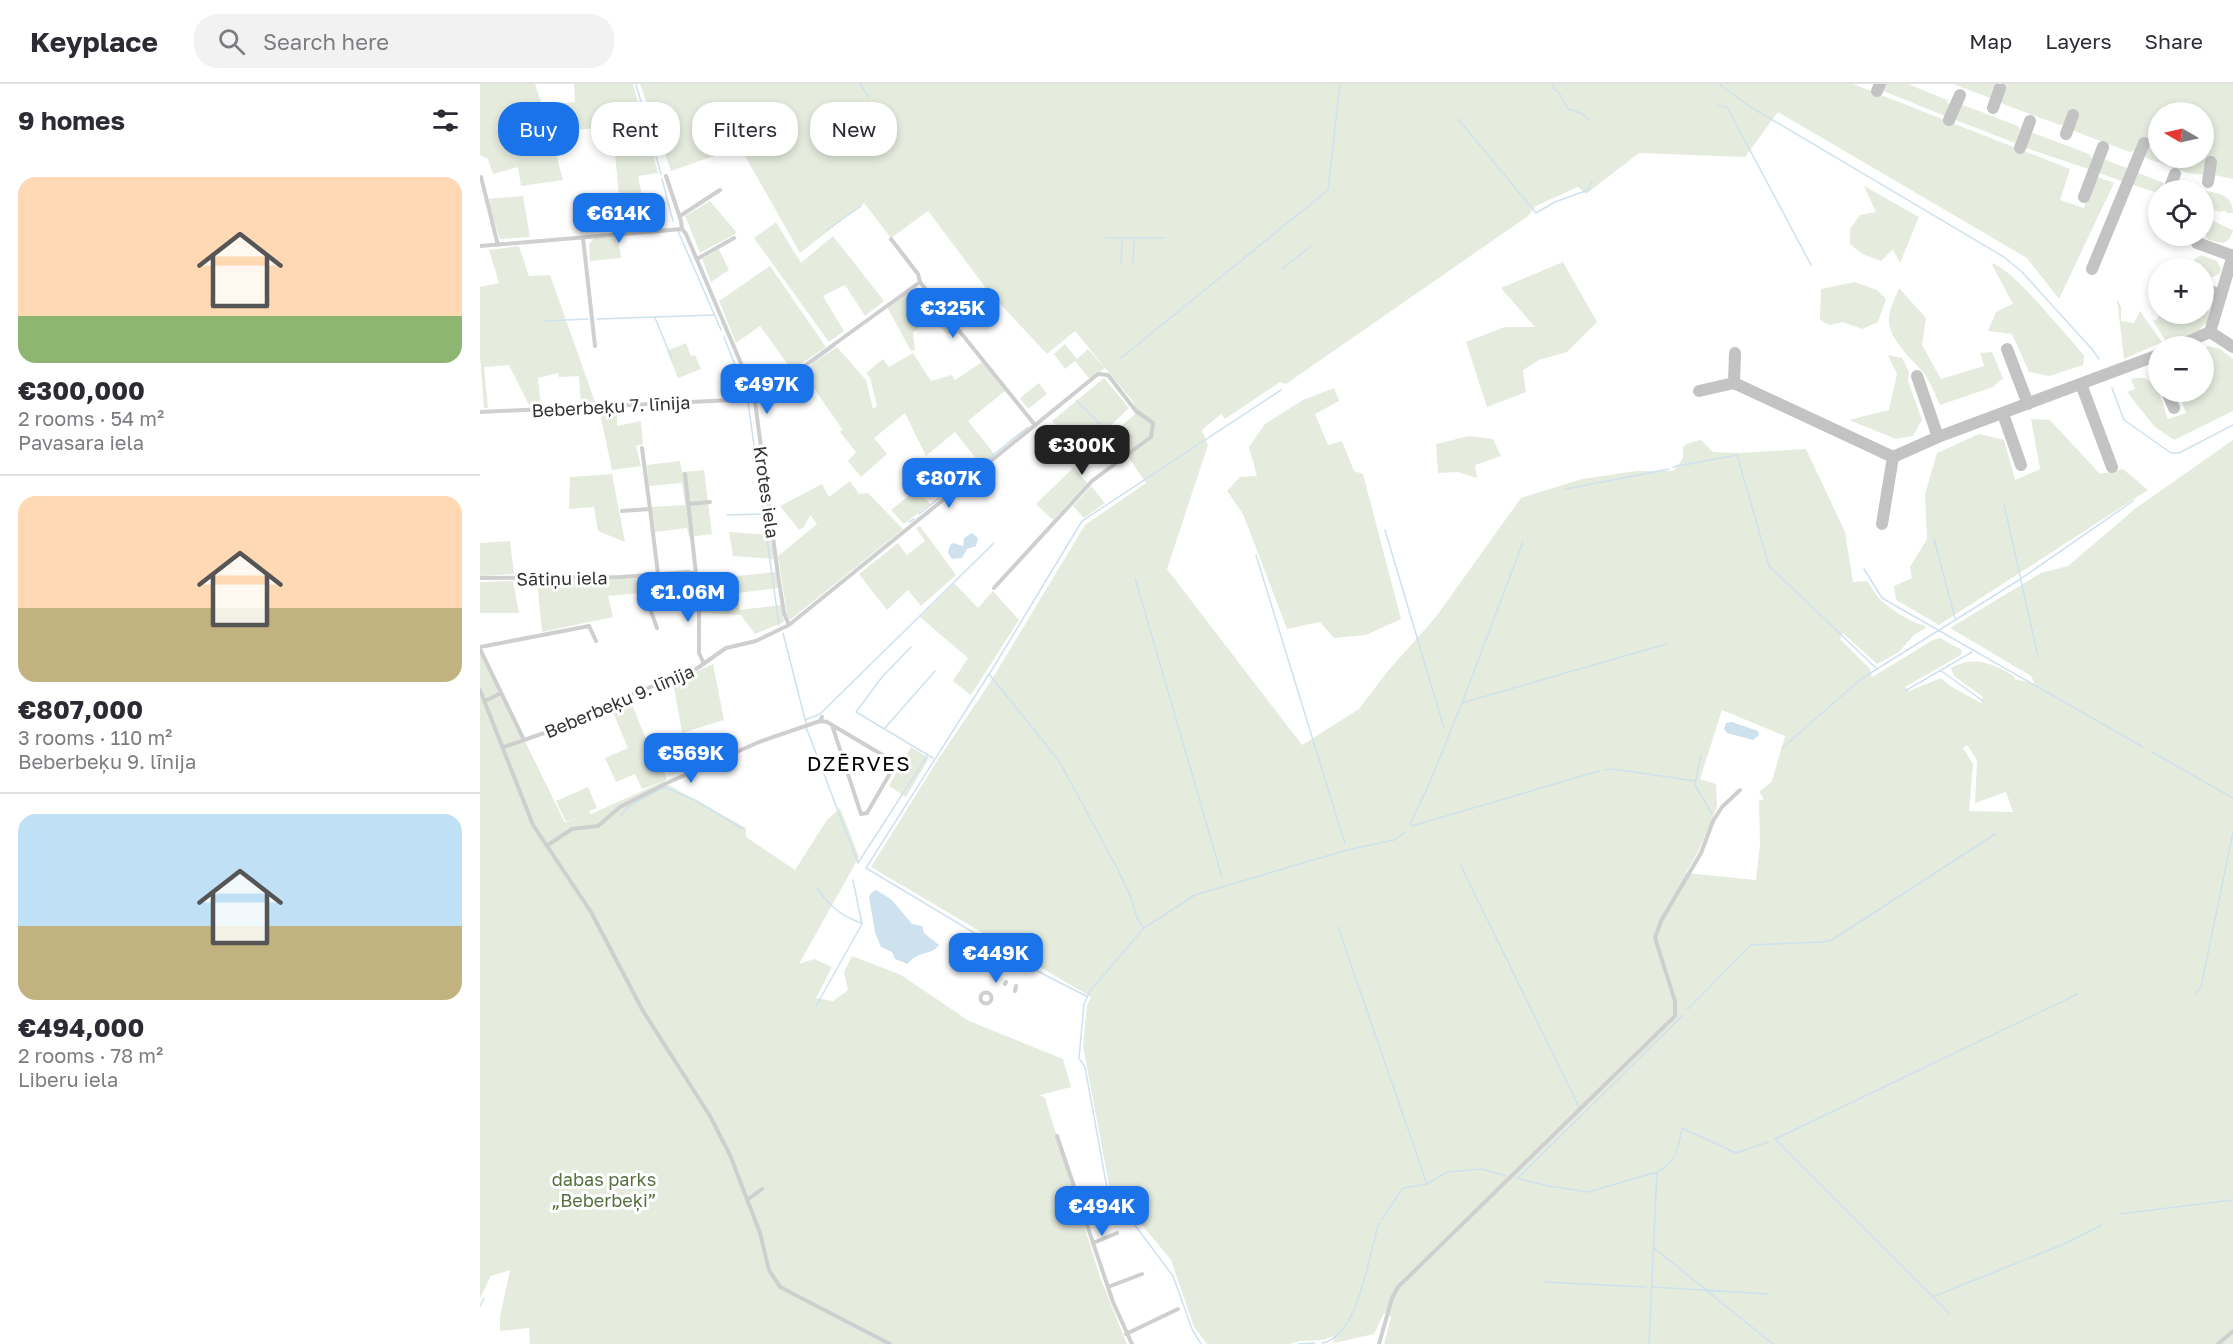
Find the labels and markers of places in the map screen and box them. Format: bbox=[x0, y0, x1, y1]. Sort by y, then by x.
pin: €614K bbox=[577, 193, 661, 244]
pin: €325K bbox=[911, 288, 995, 339]
pin: €497K bbox=[725, 364, 809, 415]
pin: €300K bbox=[1040, 425, 1124, 476]
pin: €807K bbox=[907, 458, 991, 509]
pin: €1.06M bbox=[639, 572, 737, 623]
pin: €569K bbox=[649, 733, 733, 784]
pin: €449K bbox=[954, 933, 1038, 984]
pin: €494K bbox=[1060, 1186, 1144, 1237]

